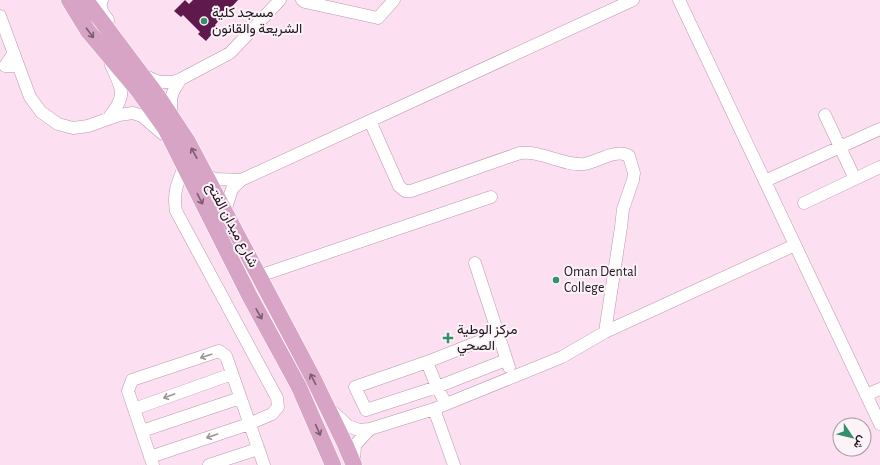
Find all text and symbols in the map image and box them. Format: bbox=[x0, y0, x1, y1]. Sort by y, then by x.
place label: مسجد كلية الشريعة والقانون bbox=[212, 6, 302, 37]
marker: مسجد كلية الشريعة والقانون bbox=[199, 16, 209, 26]
one-way arrow bbox=[86, 27, 94, 38]
one-way arrow bbox=[189, 147, 197, 159]
street label: شارع ميدان الفتح bbox=[201, 180, 260, 271]
one-way arrow bbox=[197, 192, 204, 204]
place label: Oman Dental College bbox=[564, 265, 637, 295]
marker: Oman Dental College bbox=[551, 275, 561, 285]
one-way arrow bbox=[256, 308, 264, 320]
place label: مركز الوطية الصحي bbox=[457, 323, 517, 357]
marker: مركز الوطية الصحي bbox=[442, 332, 454, 344]
one-way arrow bbox=[201, 352, 213, 360]
one-way arrow bbox=[309, 373, 316, 385]
one-way arrow bbox=[163, 393, 175, 401]
north arrow bbox=[832, 417, 872, 457]
one-way arrow bbox=[315, 423, 323, 435]
one-way arrow bbox=[206, 433, 218, 441]
text: ش bbox=[851, 433, 868, 451]

